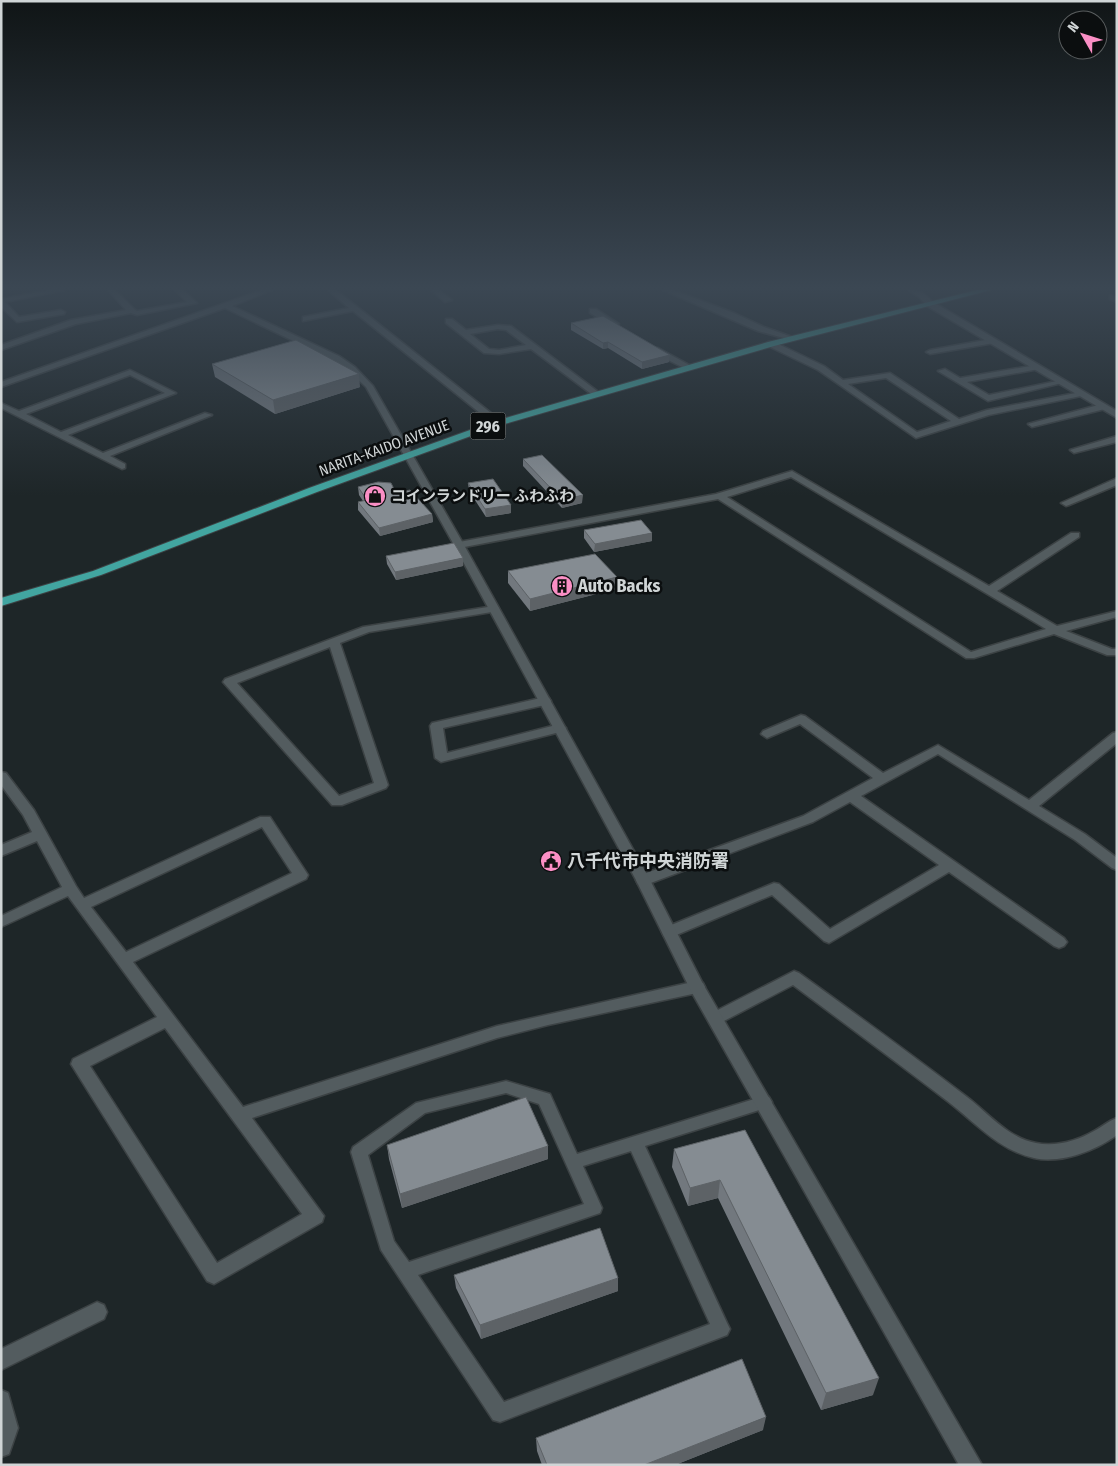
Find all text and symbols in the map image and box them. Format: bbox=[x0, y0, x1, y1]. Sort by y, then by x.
north arrow bbox=[1058, 10, 1108, 60]
text: N bbox=[1064, 19, 1083, 36]
road number: 296 bbox=[470, 412, 506, 440]
street label: NARITA-KAIDO AVENUE bbox=[316, 416, 452, 480]
shop icon: コインランドリー ふわふわ bbox=[363, 484, 387, 508]
place label: コインランドリー ふわふわ bbox=[391, 487, 574, 505]
building icon: Auto Backs bbox=[550, 574, 574, 598]
place label: Auto Backs bbox=[577, 575, 660, 597]
public building icon: 八千代市中央消防署 bbox=[539, 849, 563, 873]
place label: 八千代市中央消防署 bbox=[567, 850, 729, 872]

